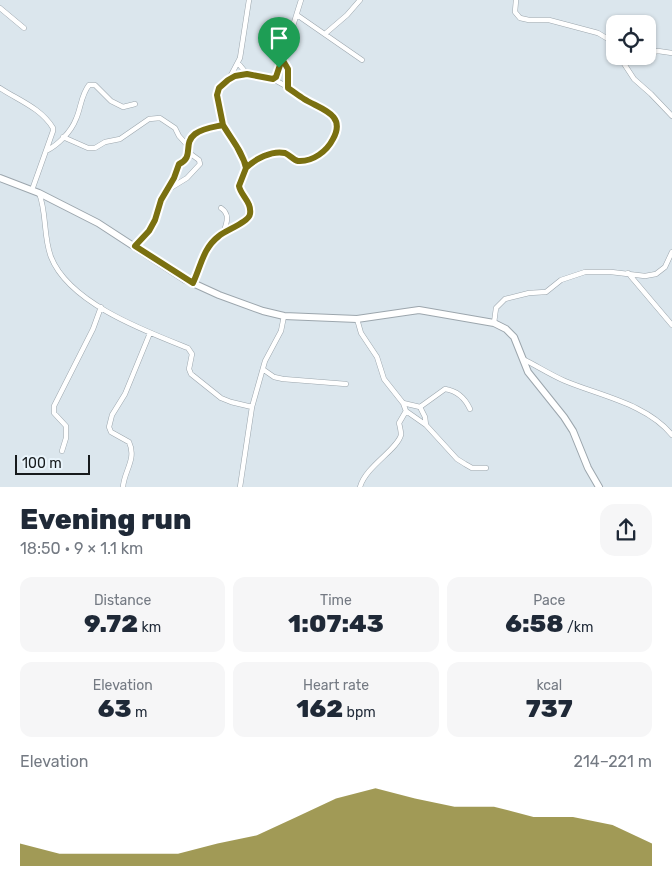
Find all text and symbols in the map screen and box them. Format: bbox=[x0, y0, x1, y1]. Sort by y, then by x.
map controls bbox=[606, 15, 656, 65]
button: locate bbox=[606, 15, 656, 65]
pin bbox=[258, 17, 300, 68]
icon: arrive bbox=[265, 24, 293, 52]
scale bar bbox=[15, 452, 90, 475]
text: 100 m bbox=[22, 455, 62, 472]
text: Evening run bbox=[20, 503, 191, 536]
button: share bbox=[600, 504, 652, 556]
text: 18:50 · 9 × 1.1 km bbox=[20, 539, 143, 558]
text: Distance bbox=[94, 592, 151, 609]
text: Time bbox=[320, 592, 352, 609]
text: Pace bbox=[533, 592, 565, 609]
text: 9.72 bbox=[84, 609, 138, 638]
text: 1:07:43 bbox=[288, 609, 384, 638]
text: 6:58 bbox=[505, 609, 564, 638]
text: km bbox=[138, 619, 161, 636]
text: /km bbox=[564, 619, 594, 636]
text: Elevation bbox=[93, 677, 153, 694]
text: Heart rate bbox=[303, 677, 369, 694]
text: kcal bbox=[536, 677, 562, 694]
text: 63 bbox=[98, 694, 132, 723]
text: 162 bbox=[296, 694, 343, 723]
text: 737 bbox=[526, 694, 573, 723]
text: m bbox=[132, 704, 148, 721]
text: bpm bbox=[343, 704, 376, 721]
text: Elevation bbox=[20, 752, 89, 771]
text: 214–221 m bbox=[573, 752, 652, 771]

